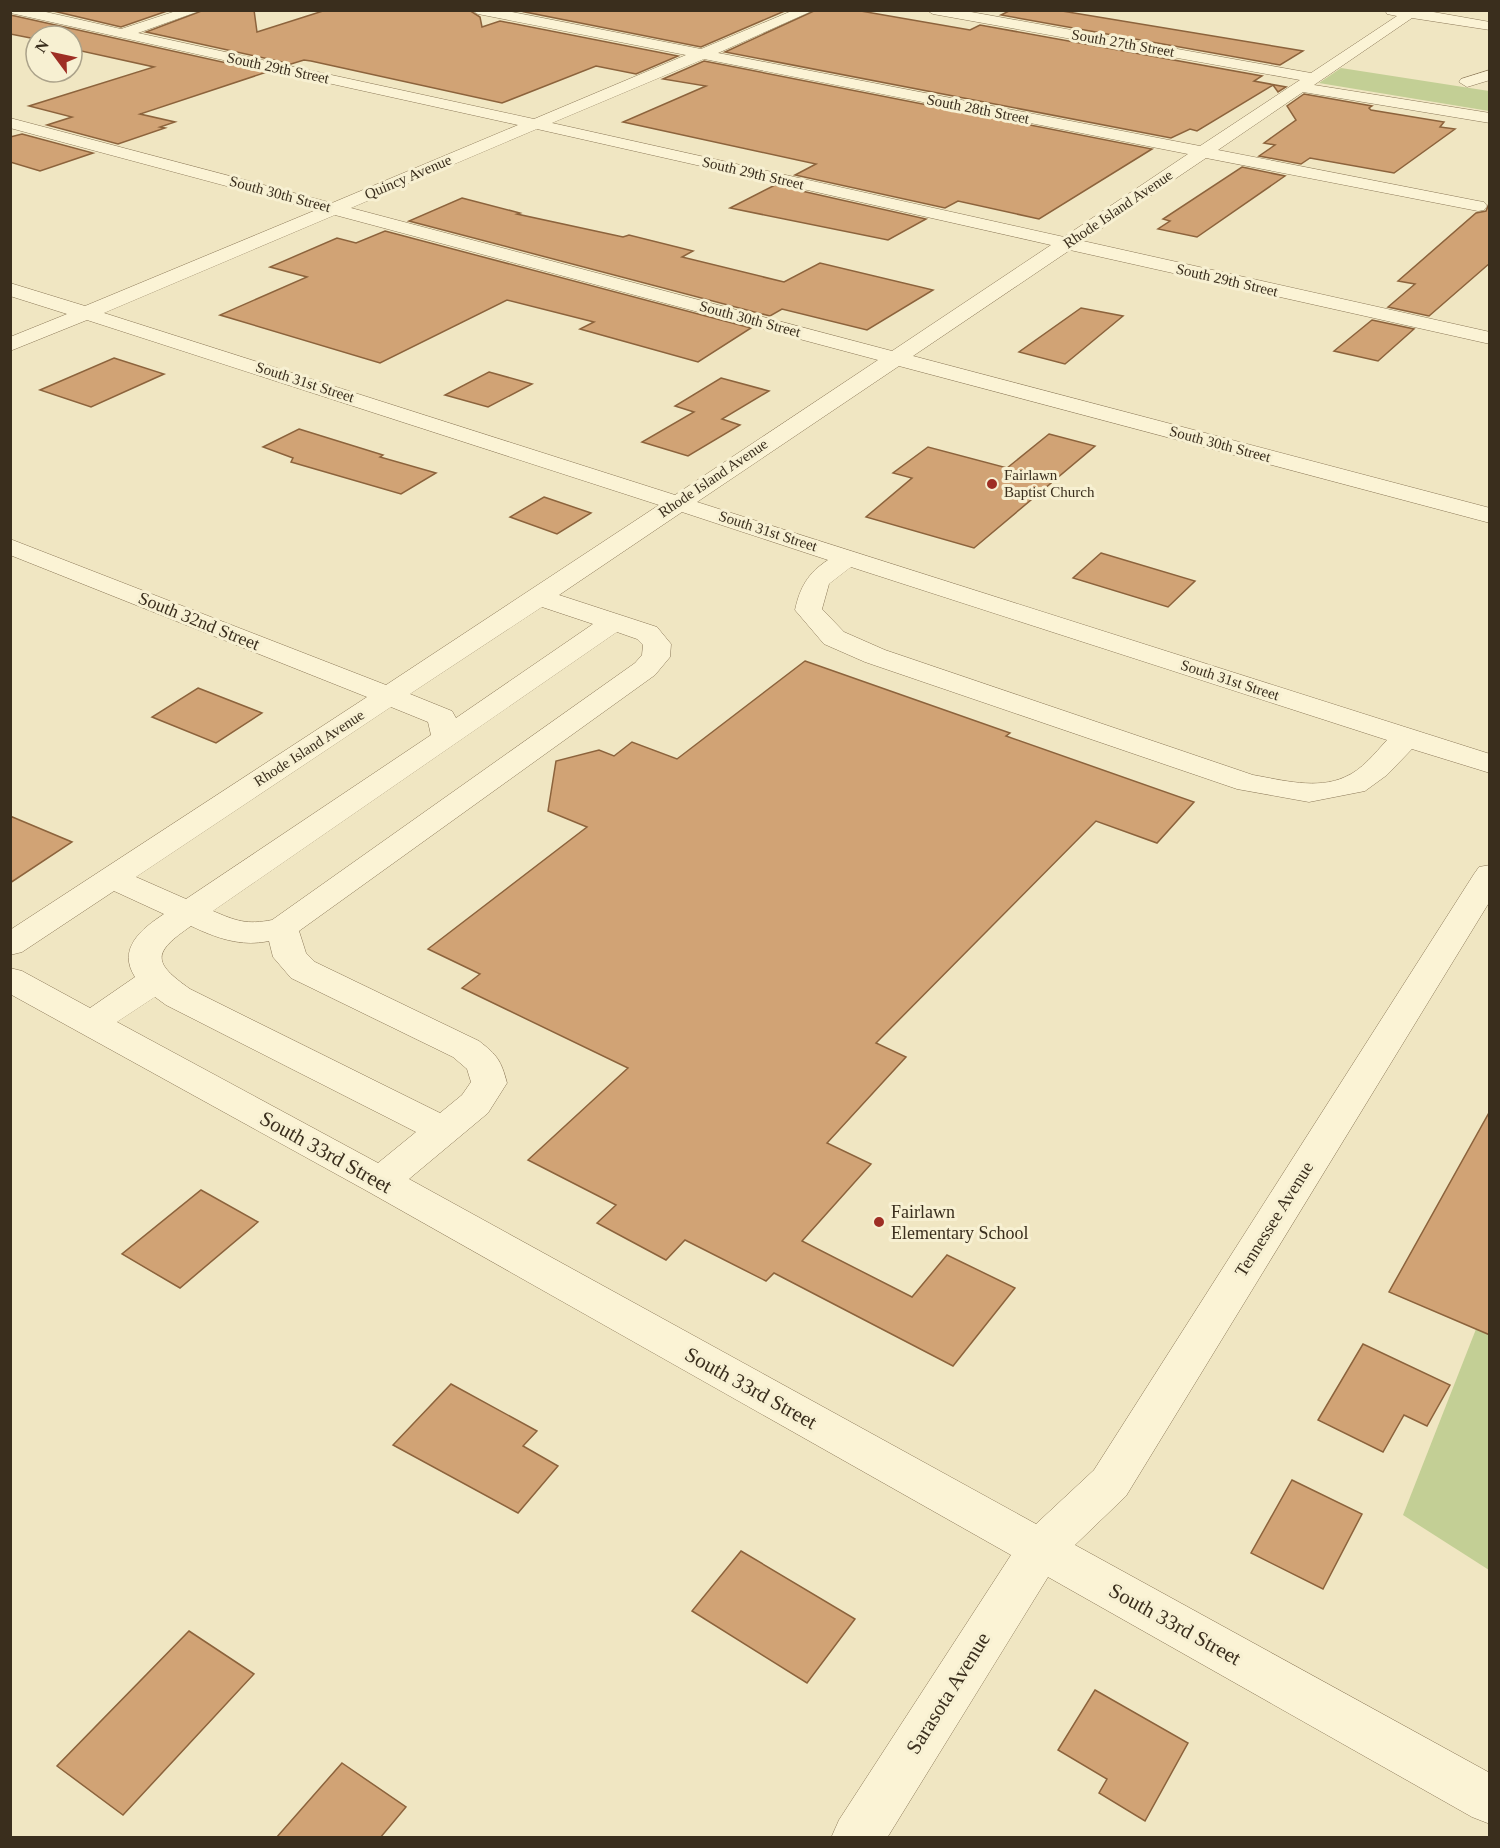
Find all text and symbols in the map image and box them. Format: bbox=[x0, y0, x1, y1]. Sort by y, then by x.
north arrow bbox=[24, 24, 84, 84]
street label: South 27th Street bbox=[1070, 26, 1176, 60]
text: N bbox=[32, 36, 52, 56]
street label: South 29th Street bbox=[225, 49, 331, 87]
street label: South 28th Street bbox=[925, 91, 1031, 127]
street label: Quincy Avenue bbox=[362, 151, 454, 202]
street label: South 29th Street bbox=[700, 153, 806, 193]
street label: Rhode Island Avenue bbox=[1060, 166, 1176, 251]
street label: South 30th Street bbox=[228, 173, 333, 215]
street label: South 29th Street bbox=[1174, 260, 1280, 300]
street label: South 30th Street bbox=[698, 298, 803, 340]
street label: South 31st Street bbox=[254, 359, 357, 406]
street label: South 30th Street bbox=[1168, 423, 1273, 465]
street label: Rhode Island Avenue bbox=[655, 435, 771, 520]
place label: Fairlawn Baptist Church bbox=[1004, 467, 1095, 500]
marker: Fairlawn Baptist Church bbox=[985, 477, 999, 491]
street label: South 31st Street bbox=[717, 508, 820, 555]
street label: South 32nd Street bbox=[135, 588, 263, 654]
street label: South 31st Street bbox=[1179, 657, 1282, 704]
street label: Rhode Island Avenue bbox=[251, 706, 367, 790]
street label: South 33rd Street bbox=[256, 1106, 396, 1198]
street label: Tennessee Avenue bbox=[1231, 1158, 1317, 1280]
place label: Fairlawn Elementary School bbox=[891, 1202, 1028, 1243]
marker: Fairlawn Elementary School bbox=[872, 1215, 886, 1229]
street label: South 33rd Street bbox=[681, 1342, 821, 1434]
street label: South 33rd Street bbox=[1105, 1578, 1245, 1670]
street label: Sarasota Avenue bbox=[901, 1628, 995, 1758]

